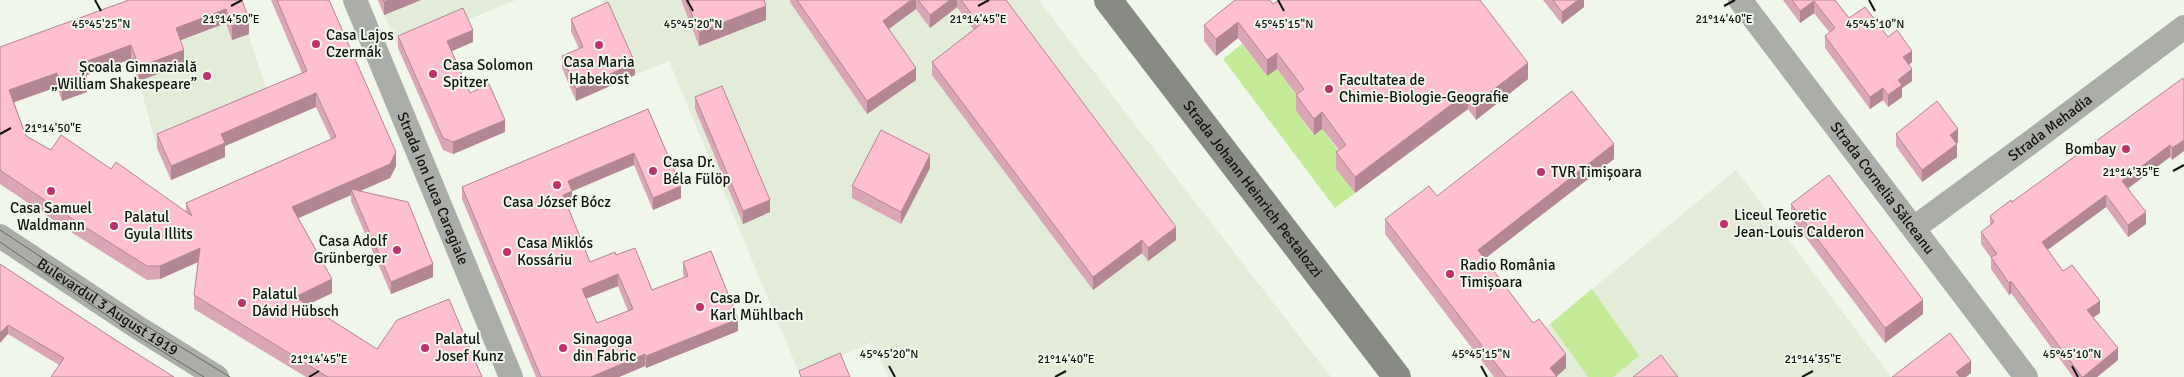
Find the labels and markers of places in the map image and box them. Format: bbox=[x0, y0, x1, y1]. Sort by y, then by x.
place label: Casa Lajos Czermák bbox=[326, 26, 394, 61]
marker: Casa Lajos Czermák bbox=[310, 38, 322, 50]
marker: Casa Maria Habekost bbox=[593, 39, 605, 51]
place label: Casa Maria Habekost bbox=[563, 53, 635, 88]
place label: Casa Solomon Spitzer bbox=[443, 56, 533, 91]
place label: Școala Gimnazială „William Shakespeare” bbox=[51, 58, 197, 93]
marker: Casa Solomon Spitzer bbox=[427, 68, 439, 80]
marker: Școala Gimnazială „William Shakespeare” bbox=[201, 70, 213, 82]
place label: Facultatea de Chimie-Biologie-Geografie bbox=[1339, 71, 1509, 106]
marker: Facultatea de Chimie-Biologie-Geografie bbox=[1323, 83, 1335, 95]
place label: Bombay bbox=[2065, 140, 2116, 158]
marker: Bombay bbox=[2120, 143, 2132, 155]
place label: Casa Dr. Béla Fülöp bbox=[663, 153, 731, 188]
place label: TVR Timișoara bbox=[1551, 163, 1642, 181]
marker: Casa Dr. Béla Fülöp bbox=[647, 165, 659, 177]
marker: TVR Timișoara bbox=[1535, 166, 1547, 178]
marker: Casa József Bócz bbox=[551, 179, 563, 191]
marker: Casa Samuel Waldmann bbox=[45, 185, 57, 197]
place label: Casa József Bócz bbox=[503, 193, 611, 211]
place label: Casa Samuel Waldmann bbox=[10, 199, 92, 234]
place label: Liceul Teoretic Jean-Louis Calderon bbox=[1734, 206, 1864, 241]
place label: Palatul Gyula Illits bbox=[124, 208, 193, 243]
marker: Liceul Teoretic Jean-Louis Calderon bbox=[1718, 218, 1730, 230]
marker: Palatul Gyula Illits bbox=[108, 220, 120, 232]
place label: Casa Adolf Grünberger bbox=[314, 232, 388, 267]
place label: Casa Miklós Kossáriu bbox=[517, 234, 594, 269]
marker: Casa Adolf Grünberger bbox=[391, 244, 403, 256]
marker: Casa Miklós Kossáriu bbox=[501, 246, 513, 258]
place label: Radio România Timișoara bbox=[1460, 256, 1556, 291]
marker: Radio România Timișoara bbox=[1444, 268, 1456, 280]
place label: Palatul Dávid Hübsch bbox=[252, 285, 339, 320]
place label: Casa Dr. Karl Mühlbach bbox=[710, 289, 803, 324]
marker: Palatul Dávid Hübsch bbox=[236, 297, 248, 309]
marker: Casa Dr. Karl Mühlbach bbox=[694, 301, 706, 313]
place label: Palatul Josef Kunz bbox=[435, 330, 504, 365]
place label: Sinagoga din Fabric bbox=[573, 330, 636, 365]
marker: Palatul Josef Kunz bbox=[419, 342, 431, 354]
marker: Sinagoga din Fabric bbox=[557, 342, 569, 354]

